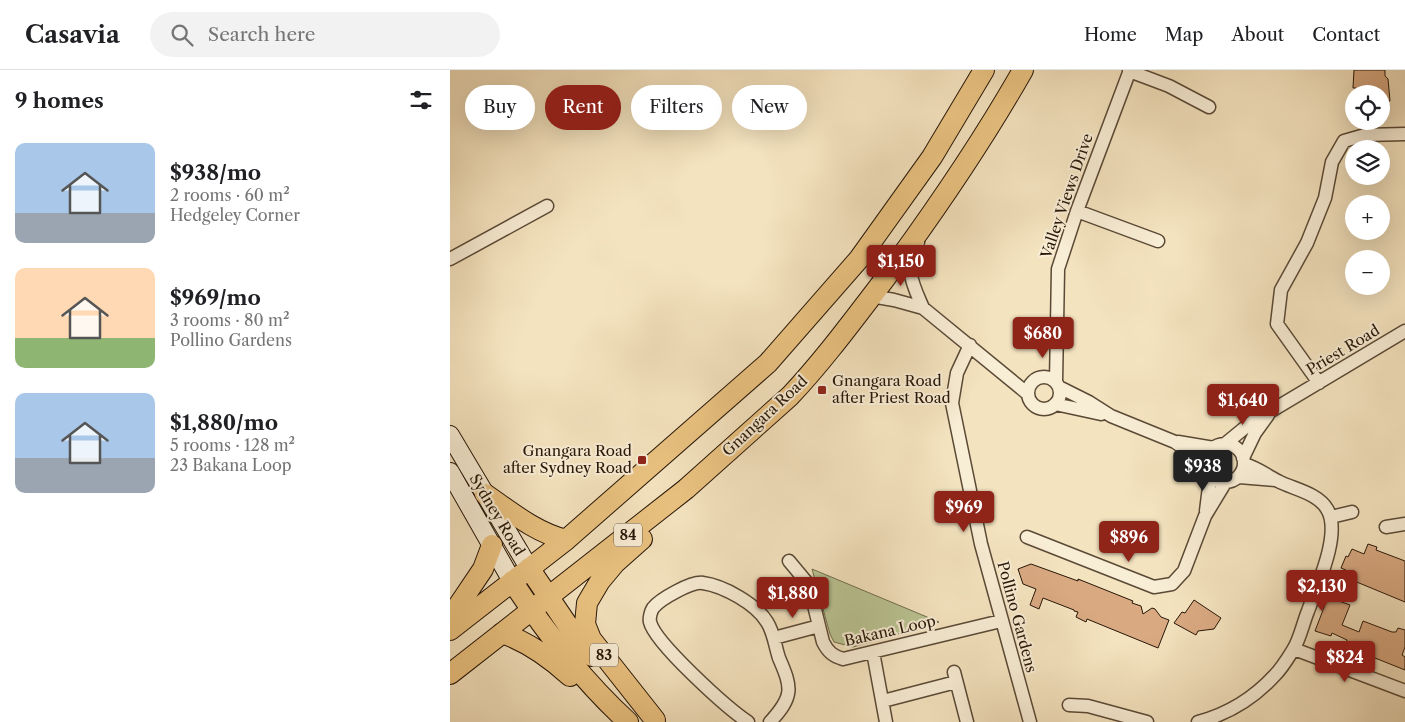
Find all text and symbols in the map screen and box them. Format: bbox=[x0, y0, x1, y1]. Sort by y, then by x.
search box bbox=[150, 12, 500, 57]
text: Casavia bbox=[25, 20, 120, 49]
icon: search bbox=[168, 21, 196, 49]
text: Search here bbox=[208, 23, 315, 46]
text: Home bbox=[1084, 24, 1137, 46]
text: Map bbox=[1165, 24, 1203, 46]
text: About bbox=[1231, 24, 1284, 46]
text: Contact bbox=[1312, 24, 1380, 46]
chip: Buy bbox=[465, 85, 535, 130]
chip: Rent bbox=[545, 85, 621, 130]
chip: Filters bbox=[631, 85, 722, 130]
chip: New bbox=[732, 85, 807, 130]
map controls bbox=[1345, 85, 1390, 295]
button: locate bbox=[1345, 85, 1390, 130]
icon: filters bbox=[407, 86, 435, 114]
text: 9 homes bbox=[15, 88, 104, 113]
street label: Valley Views Drive bbox=[1036, 131, 1097, 262]
button: layers bbox=[1345, 140, 1390, 185]
text: $938/mo bbox=[170, 160, 261, 185]
icon: home bbox=[55, 163, 115, 223]
text: 2 rooms · 60 m² bbox=[170, 185, 290, 205]
button: + bbox=[1345, 195, 1390, 240]
text: Hedgeley Corner bbox=[170, 205, 300, 225]
pin: $1,150 bbox=[860, 244, 942, 287]
button: − bbox=[1345, 250, 1390, 295]
text: $1,150 bbox=[878, 251, 924, 271]
text: $969/mo bbox=[170, 285, 261, 310]
icon: home bbox=[55, 288, 115, 348]
text: 3 rooms · 80 m² bbox=[170, 310, 289, 330]
pin: $680 bbox=[1013, 316, 1073, 359]
street label: Priest Road bbox=[1303, 320, 1383, 379]
text: $680 bbox=[1024, 323, 1062, 343]
text: Pollino Gardens bbox=[170, 330, 292, 350]
street label: Gnangara Road bbox=[718, 371, 811, 460]
place label: Gnangara Road after Priest Road bbox=[832, 371, 951, 407]
marker: Gnangara Road after Priest Road bbox=[816, 384, 828, 396]
pin: $1,640 bbox=[1202, 384, 1284, 426]
text: $1,640 bbox=[1218, 390, 1268, 410]
text: $1,880/mo bbox=[170, 410, 278, 435]
icon: home bbox=[55, 413, 115, 473]
text: 5 rooms · 128 m² bbox=[170, 435, 295, 455]
place label: Gnangara Road after Sydney Road bbox=[503, 441, 632, 477]
pin: $938 bbox=[1173, 450, 1233, 492]
marker: Gnangara Road after Sydney Road bbox=[636, 454, 648, 466]
text: 23 Bakana Loop bbox=[170, 455, 292, 475]
text: $938 bbox=[1184, 456, 1222, 476]
street label: Sydney Road bbox=[465, 470, 529, 559]
pin: $969 bbox=[934, 490, 994, 533]
text: $969 bbox=[945, 497, 983, 517]
pin: $896 bbox=[1099, 520, 1159, 563]
road number: 84 bbox=[614, 524, 642, 546]
text: $896 bbox=[1110, 527, 1148, 547]
street label: Pollino Gardens bbox=[994, 559, 1041, 675]
pin: $2,130 bbox=[1281, 570, 1363, 612]
pin: $1,880 bbox=[752, 576, 834, 619]
text: $2,130 bbox=[1297, 576, 1347, 596]
text: $1,880 bbox=[768, 583, 818, 603]
street label: Bakana Loop bbox=[842, 611, 937, 650]
pin: $824 bbox=[1315, 640, 1375, 683]
road number: 83 bbox=[590, 644, 618, 666]
text: $824 bbox=[1326, 647, 1364, 667]

